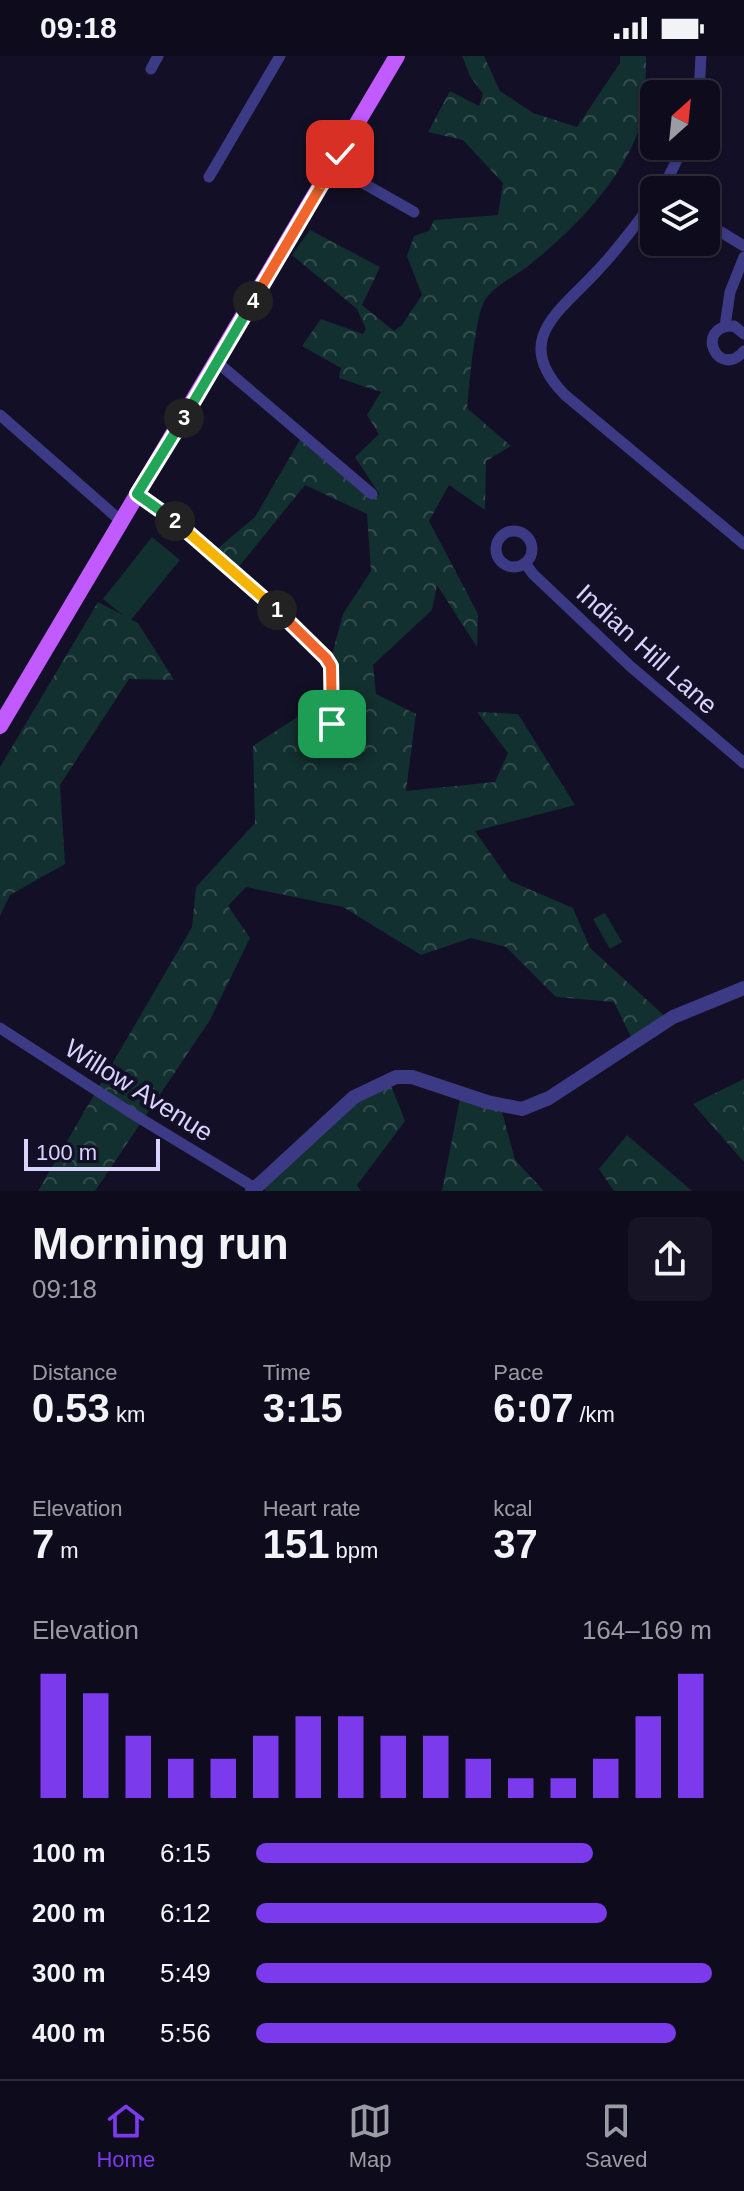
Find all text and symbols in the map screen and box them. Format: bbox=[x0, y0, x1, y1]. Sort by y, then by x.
text: 09:18 bbox=[40, 11, 117, 44]
north arrow bbox=[640, 80, 720, 160]
map controls bbox=[640, 80, 720, 256]
pin bbox=[306, 120, 374, 188]
icon: check bbox=[318, 132, 362, 176]
button: layers bbox=[640, 176, 720, 256]
pin: 4 bbox=[233, 281, 273, 321]
text: 4 bbox=[247, 288, 259, 313]
pin: 3 bbox=[164, 398, 204, 438]
text: 3 bbox=[178, 405, 190, 430]
pin: 2 bbox=[155, 501, 195, 541]
text: 2 bbox=[169, 508, 181, 533]
street label: Indian Hill Lane bbox=[570, 578, 724, 720]
pin: 1 bbox=[257, 590, 297, 630]
text: 1 bbox=[271, 597, 283, 622]
pin bbox=[298, 690, 366, 758]
icon: arrive bbox=[310, 702, 354, 746]
street label: Willow Avenue bbox=[60, 1033, 218, 1147]
scale bar bbox=[24, 1135, 160, 1171]
text: 100 m bbox=[36, 1140, 97, 1165]
button: share bbox=[628, 1217, 712, 1301]
text: Morning run bbox=[32, 1219, 289, 1268]
text: 09:18 bbox=[32, 1274, 97, 1304]
text: Distance bbox=[32, 1360, 118, 1385]
text: Time bbox=[263, 1360, 311, 1385]
text: Pace bbox=[493, 1360, 543, 1385]
text: 0.53 bbox=[32, 1386, 110, 1430]
text: 3:15 bbox=[263, 1386, 343, 1430]
text: 6:07 bbox=[493, 1386, 573, 1430]
text: km bbox=[110, 1402, 145, 1427]
text: /km bbox=[573, 1402, 615, 1427]
text: Elevation bbox=[32, 1496, 123, 1521]
text: Heart rate bbox=[263, 1496, 360, 1521]
text: kcal bbox=[493, 1496, 532, 1521]
text: 7 bbox=[32, 1522, 54, 1566]
text: 151 bbox=[263, 1522, 329, 1566]
text: 37 bbox=[493, 1522, 538, 1566]
text: m bbox=[54, 1538, 79, 1563]
text: bpm bbox=[329, 1538, 378, 1563]
text: Elevation bbox=[32, 1615, 139, 1645]
text: 164–169 m bbox=[582, 1615, 712, 1645]
text: 100 m bbox=[32, 1838, 106, 1868]
text: 6:15 bbox=[160, 1838, 211, 1868]
text: 200 m bbox=[32, 1898, 106, 1928]
text: 6:12 bbox=[160, 1898, 211, 1928]
text: 300 m bbox=[32, 1958, 106, 1988]
text: 5:49 bbox=[160, 1958, 211, 1988]
text: 400 m bbox=[32, 2018, 106, 2048]
text: 5:56 bbox=[160, 2018, 211, 2048]
tab: Home bbox=[96, 2099, 155, 2173]
tab: Map bbox=[348, 2099, 392, 2173]
tab: Saved bbox=[585, 2099, 648, 2173]

